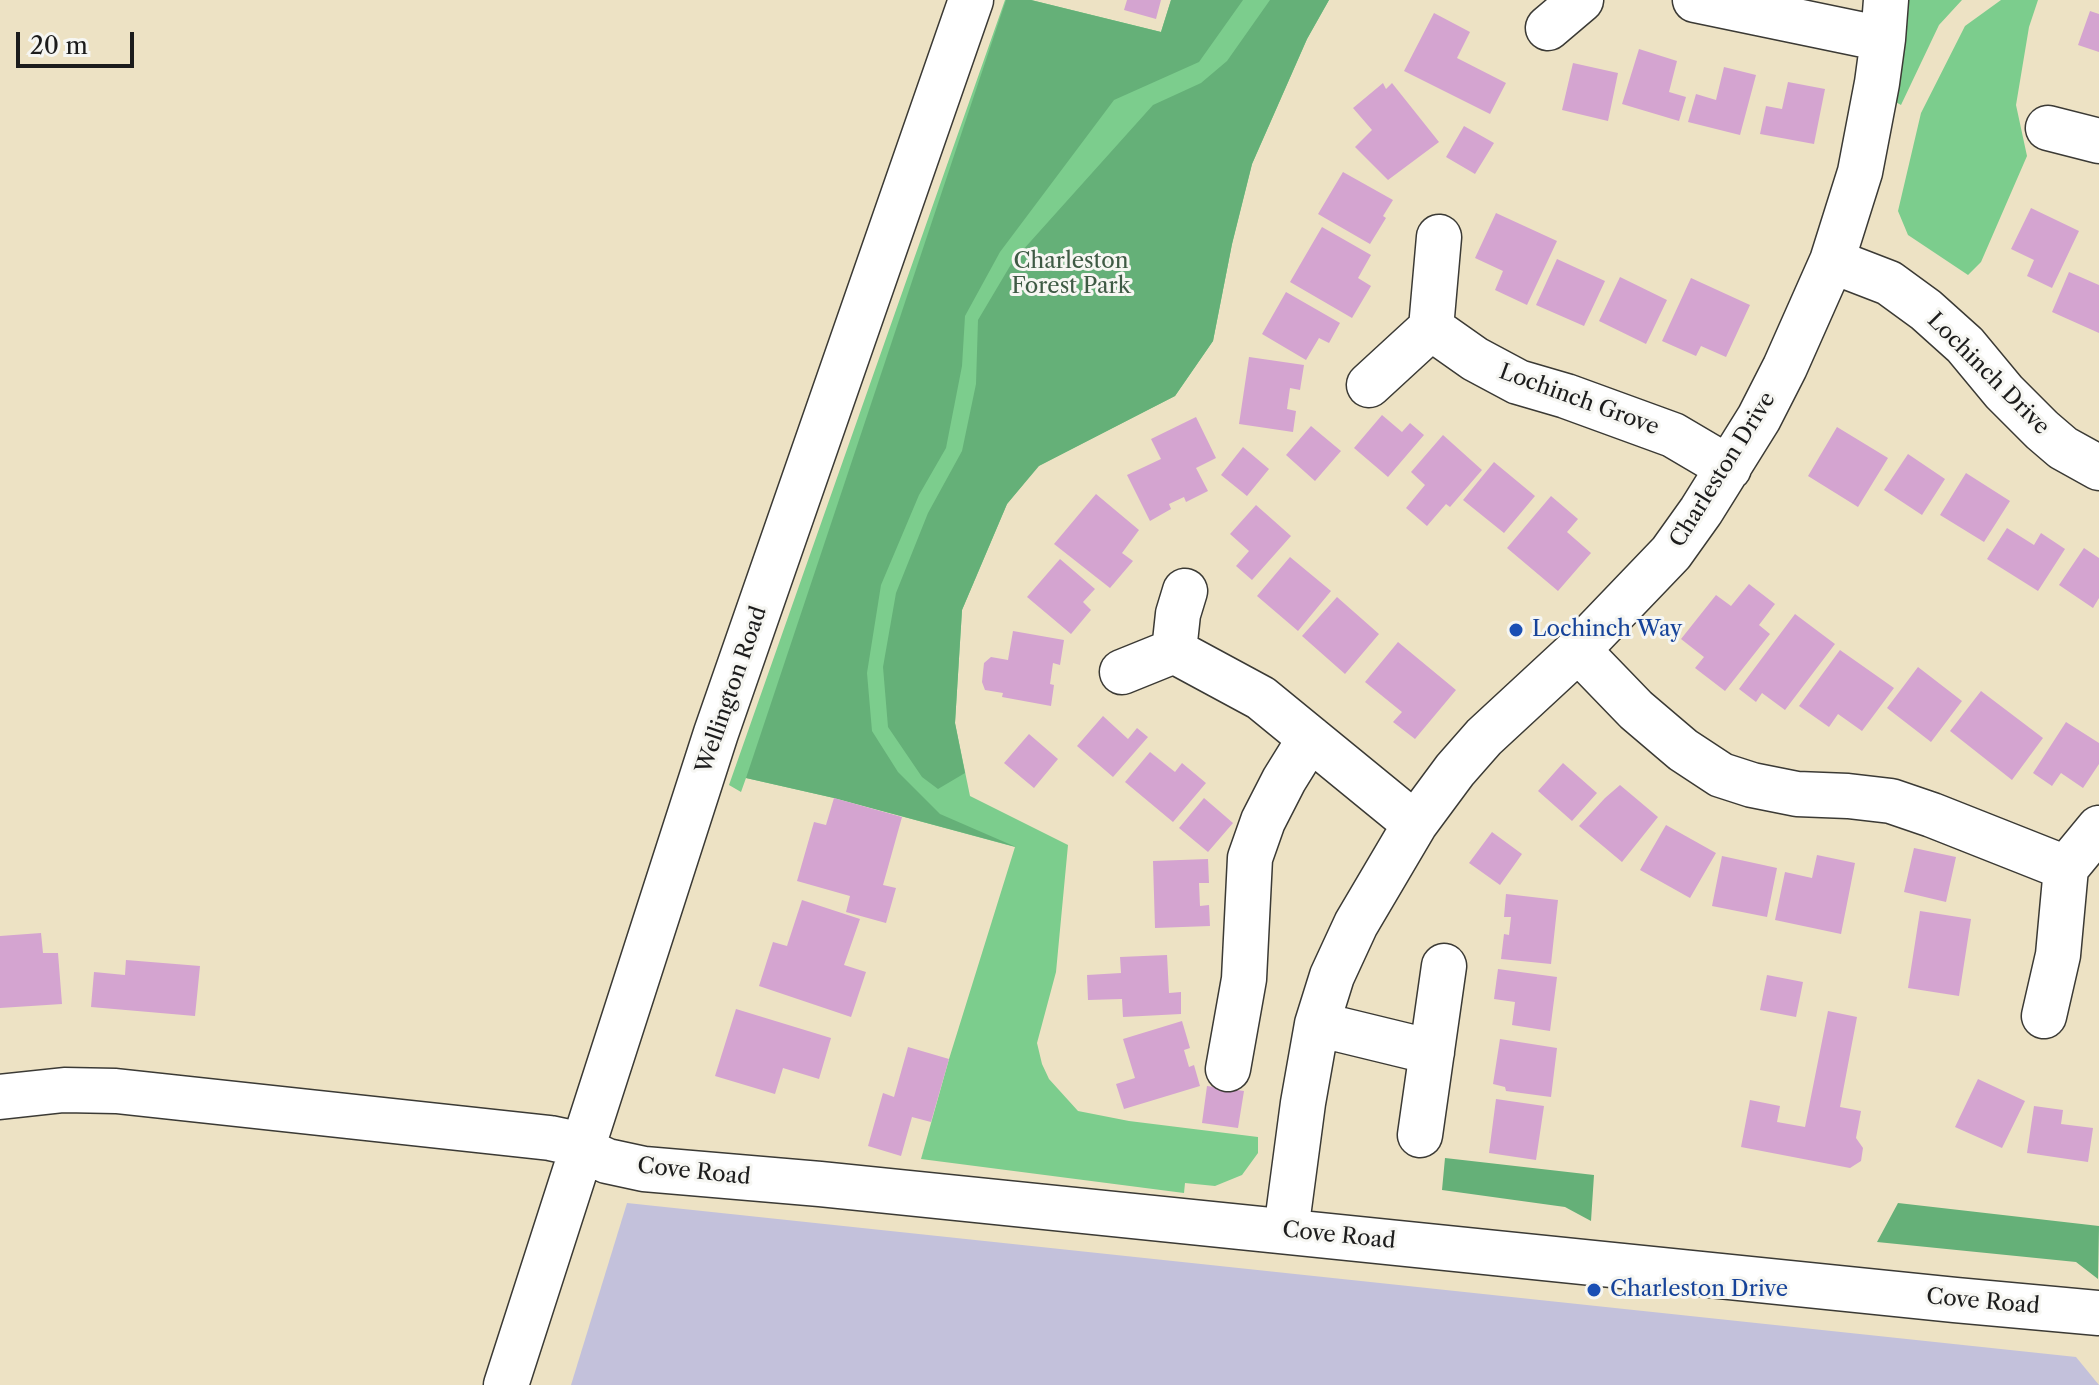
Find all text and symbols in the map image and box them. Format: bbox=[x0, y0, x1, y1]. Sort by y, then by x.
scale bar bbox=[20, 16, 138, 66]
text: 20 m bbox=[30, 31, 88, 60]
park label: Charleston Forest Park bbox=[1011, 249, 1131, 300]
street label: Lochinch Drive bbox=[1921, 307, 2055, 441]
street label: Lochinch Grove bbox=[1496, 359, 1662, 441]
street label: Charleston Drive bbox=[1665, 388, 1781, 552]
street label: Wellington Road bbox=[691, 603, 773, 777]
place label: Lochinch Way bbox=[1532, 617, 1682, 643]
marker: Lochinch Way bbox=[1507, 621, 1525, 639]
street label: Cove Road bbox=[636, 1153, 752, 1191]
street label: Cove Road bbox=[1281, 1217, 1397, 1255]
place label: Charleston Drive bbox=[1610, 1277, 1788, 1303]
marker: Charleston Drive bbox=[1585, 1281, 1603, 1299]
street label: Cove Road bbox=[1925, 1284, 2041, 1320]

